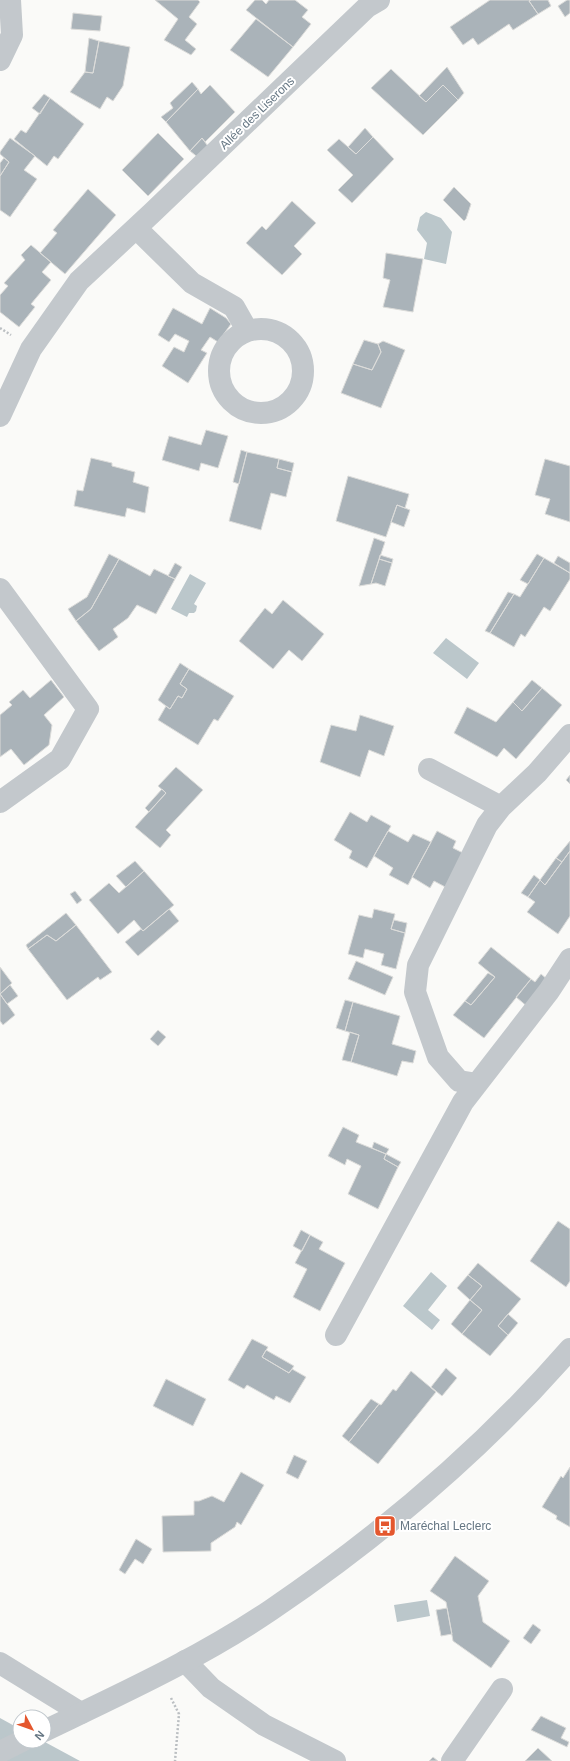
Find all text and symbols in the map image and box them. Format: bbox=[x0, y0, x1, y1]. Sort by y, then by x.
street label: Allée des Liserons bbox=[217, 74, 297, 152]
bus stop icon: Maréchal Leclerc bbox=[372, 1513, 398, 1539]
place label: Maréchal Leclerc bbox=[400, 1519, 491, 1533]
north arrow bbox=[12, 1709, 52, 1749]
text: N bbox=[32, 1729, 47, 1743]

